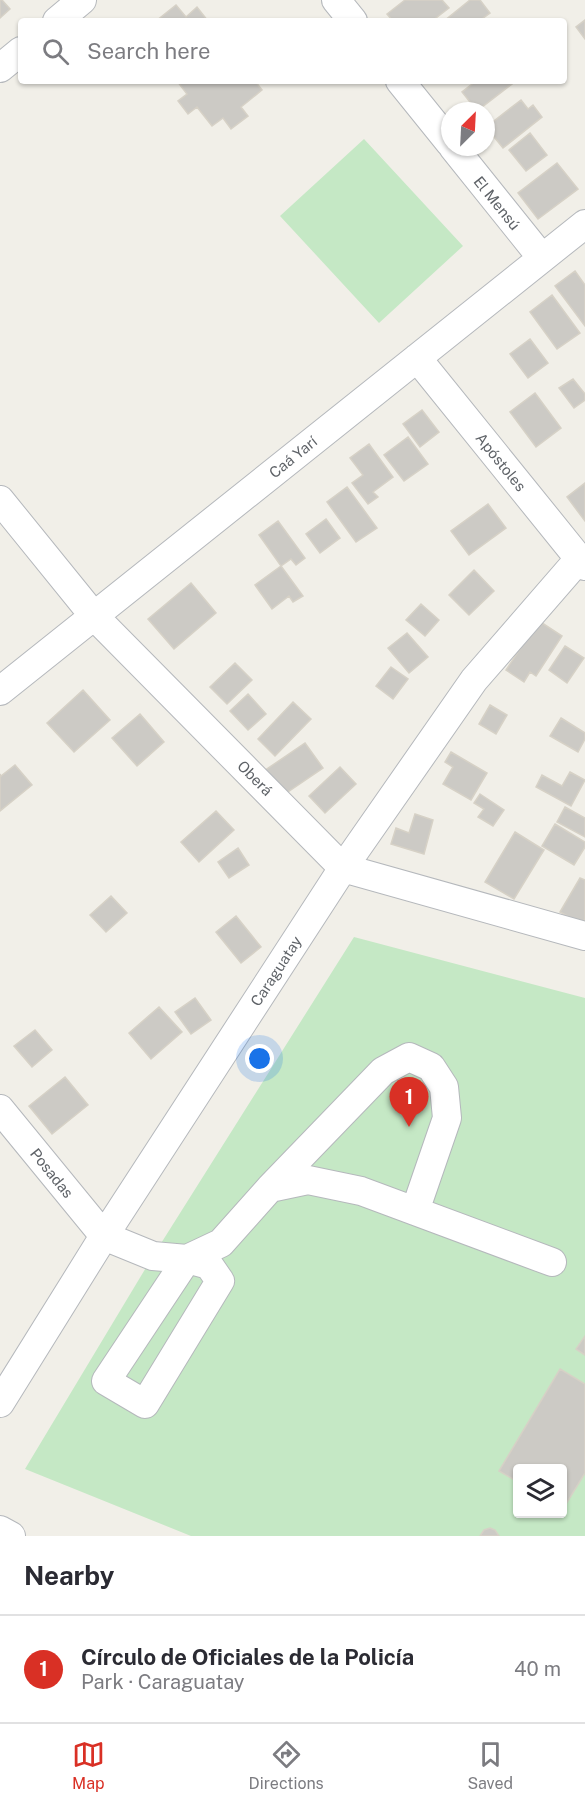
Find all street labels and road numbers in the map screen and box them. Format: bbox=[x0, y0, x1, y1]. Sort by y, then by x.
street label: El Mensú bbox=[470, 173, 524, 233]
street label: Apóstoles bbox=[472, 430, 530, 494]
street label: Caá Yarí bbox=[266, 432, 321, 481]
street label: Oberá bbox=[234, 757, 276, 799]
street label: Caraguatay bbox=[247, 933, 305, 1009]
street label: Posadas bbox=[27, 1145, 77, 1201]

